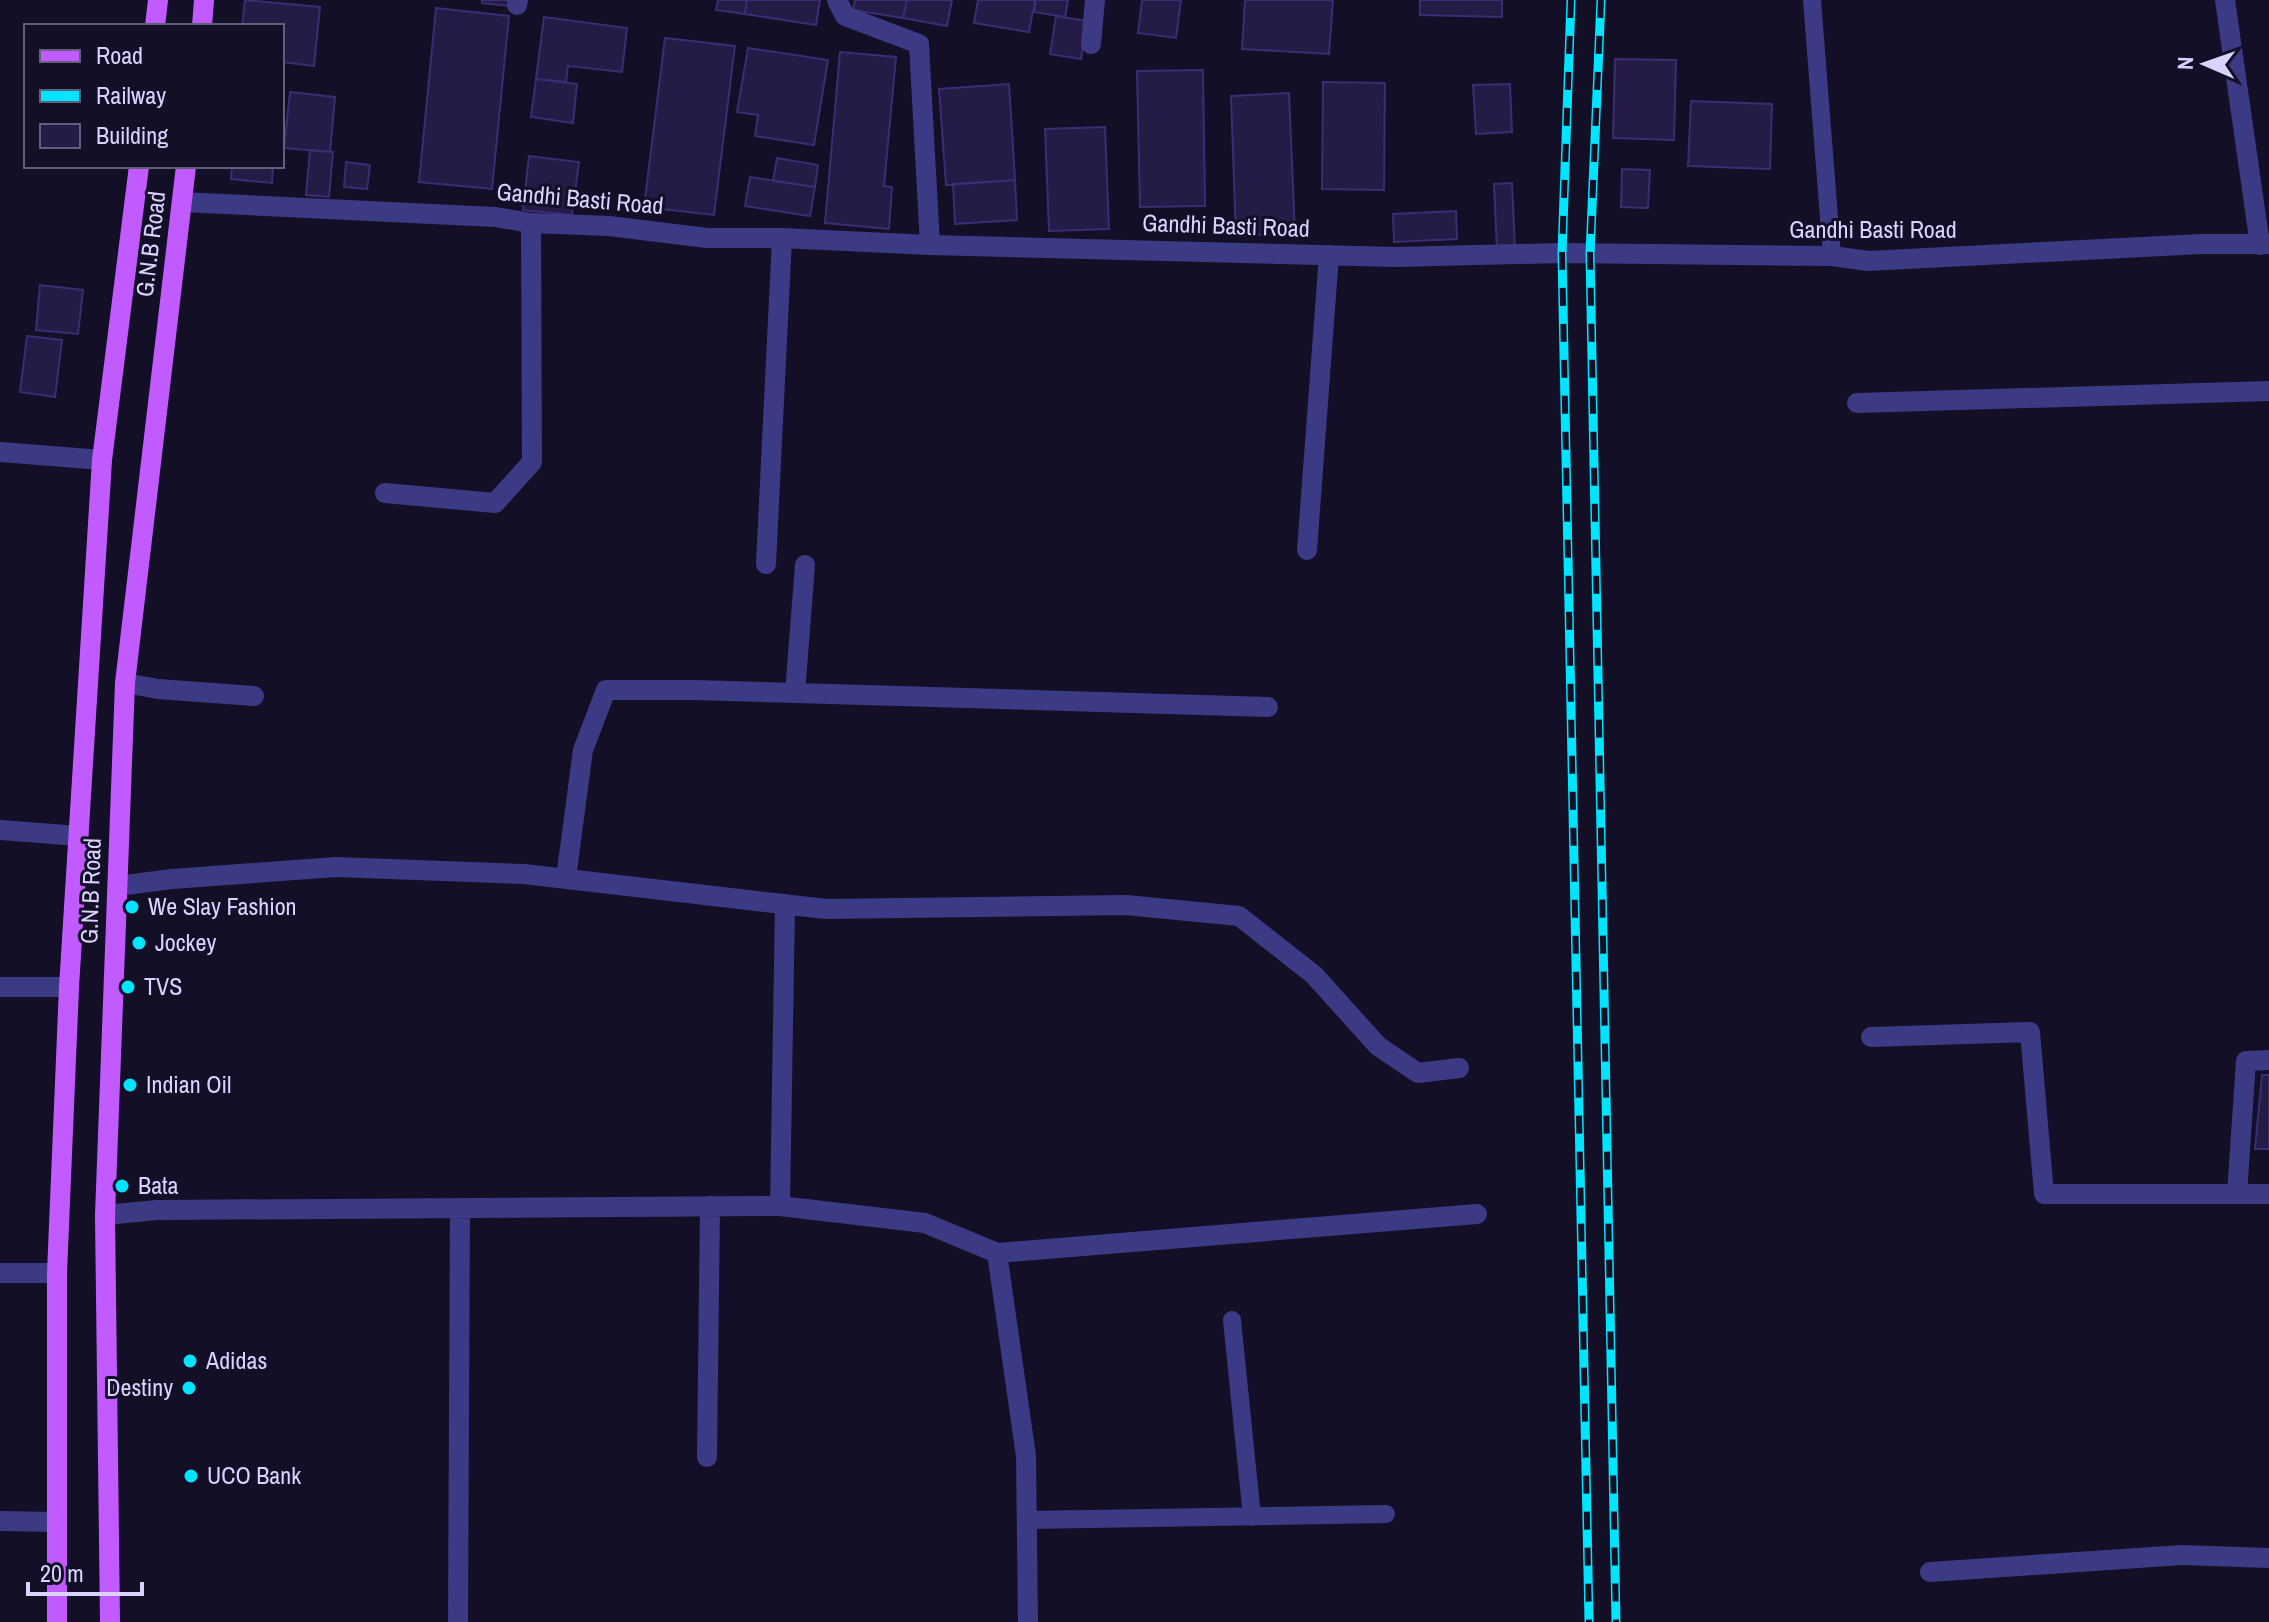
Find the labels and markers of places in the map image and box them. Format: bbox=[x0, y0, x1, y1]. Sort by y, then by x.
place label: We Slay Fashion bbox=[148, 890, 297, 922]
marker: We Slay Fashion bbox=[123, 898, 141, 916]
place label: Jockey bbox=[155, 926, 216, 958]
marker: Jockey bbox=[130, 934, 148, 952]
place label: TVS bbox=[144, 970, 182, 1002]
marker: TVS bbox=[119, 978, 137, 996]
place label: Indian Oil bbox=[146, 1068, 231, 1100]
marker: Indian Oil bbox=[121, 1076, 139, 1094]
place label: Bata bbox=[138, 1169, 179, 1201]
marker: Bata bbox=[113, 1177, 131, 1195]
place label: Adidas bbox=[205, 1344, 267, 1376]
marker: Adidas bbox=[181, 1352, 199, 1370]
place label: Destiny bbox=[106, 1371, 173, 1403]
marker: Destiny bbox=[180, 1379, 198, 1397]
place label: UCO Bank bbox=[207, 1459, 301, 1491]
marker: UCO Bank bbox=[182, 1467, 200, 1485]

